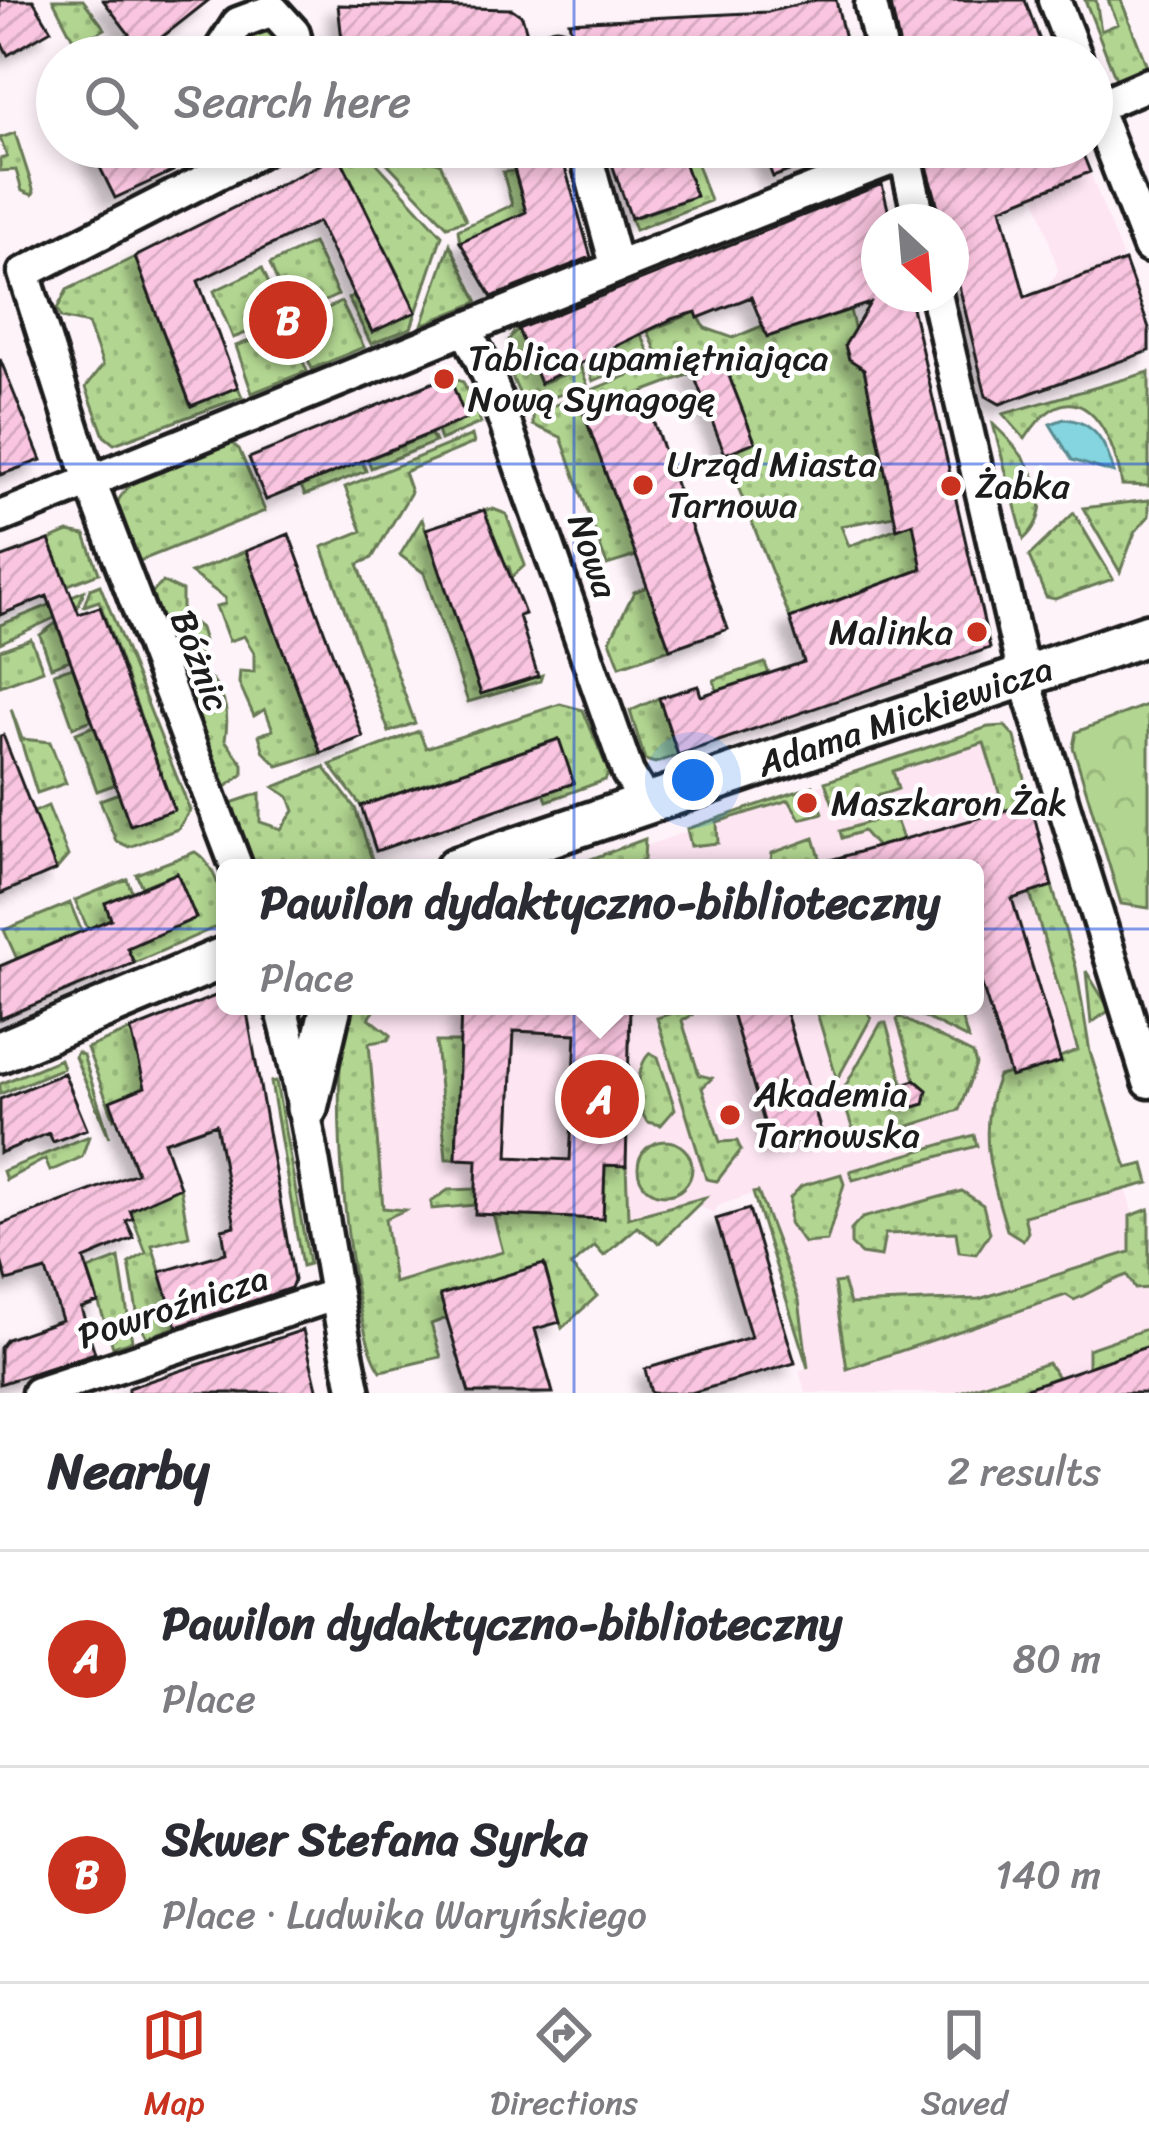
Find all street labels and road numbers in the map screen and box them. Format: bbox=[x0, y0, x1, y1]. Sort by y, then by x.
street label: Nowa bbox=[549, 505, 638, 608]
street label: Bóżnic bbox=[151, 600, 249, 722]
street label: Adama Mickiewicza bbox=[748, 637, 1062, 796]
street label: Powroźnicza bbox=[69, 1246, 277, 1368]

